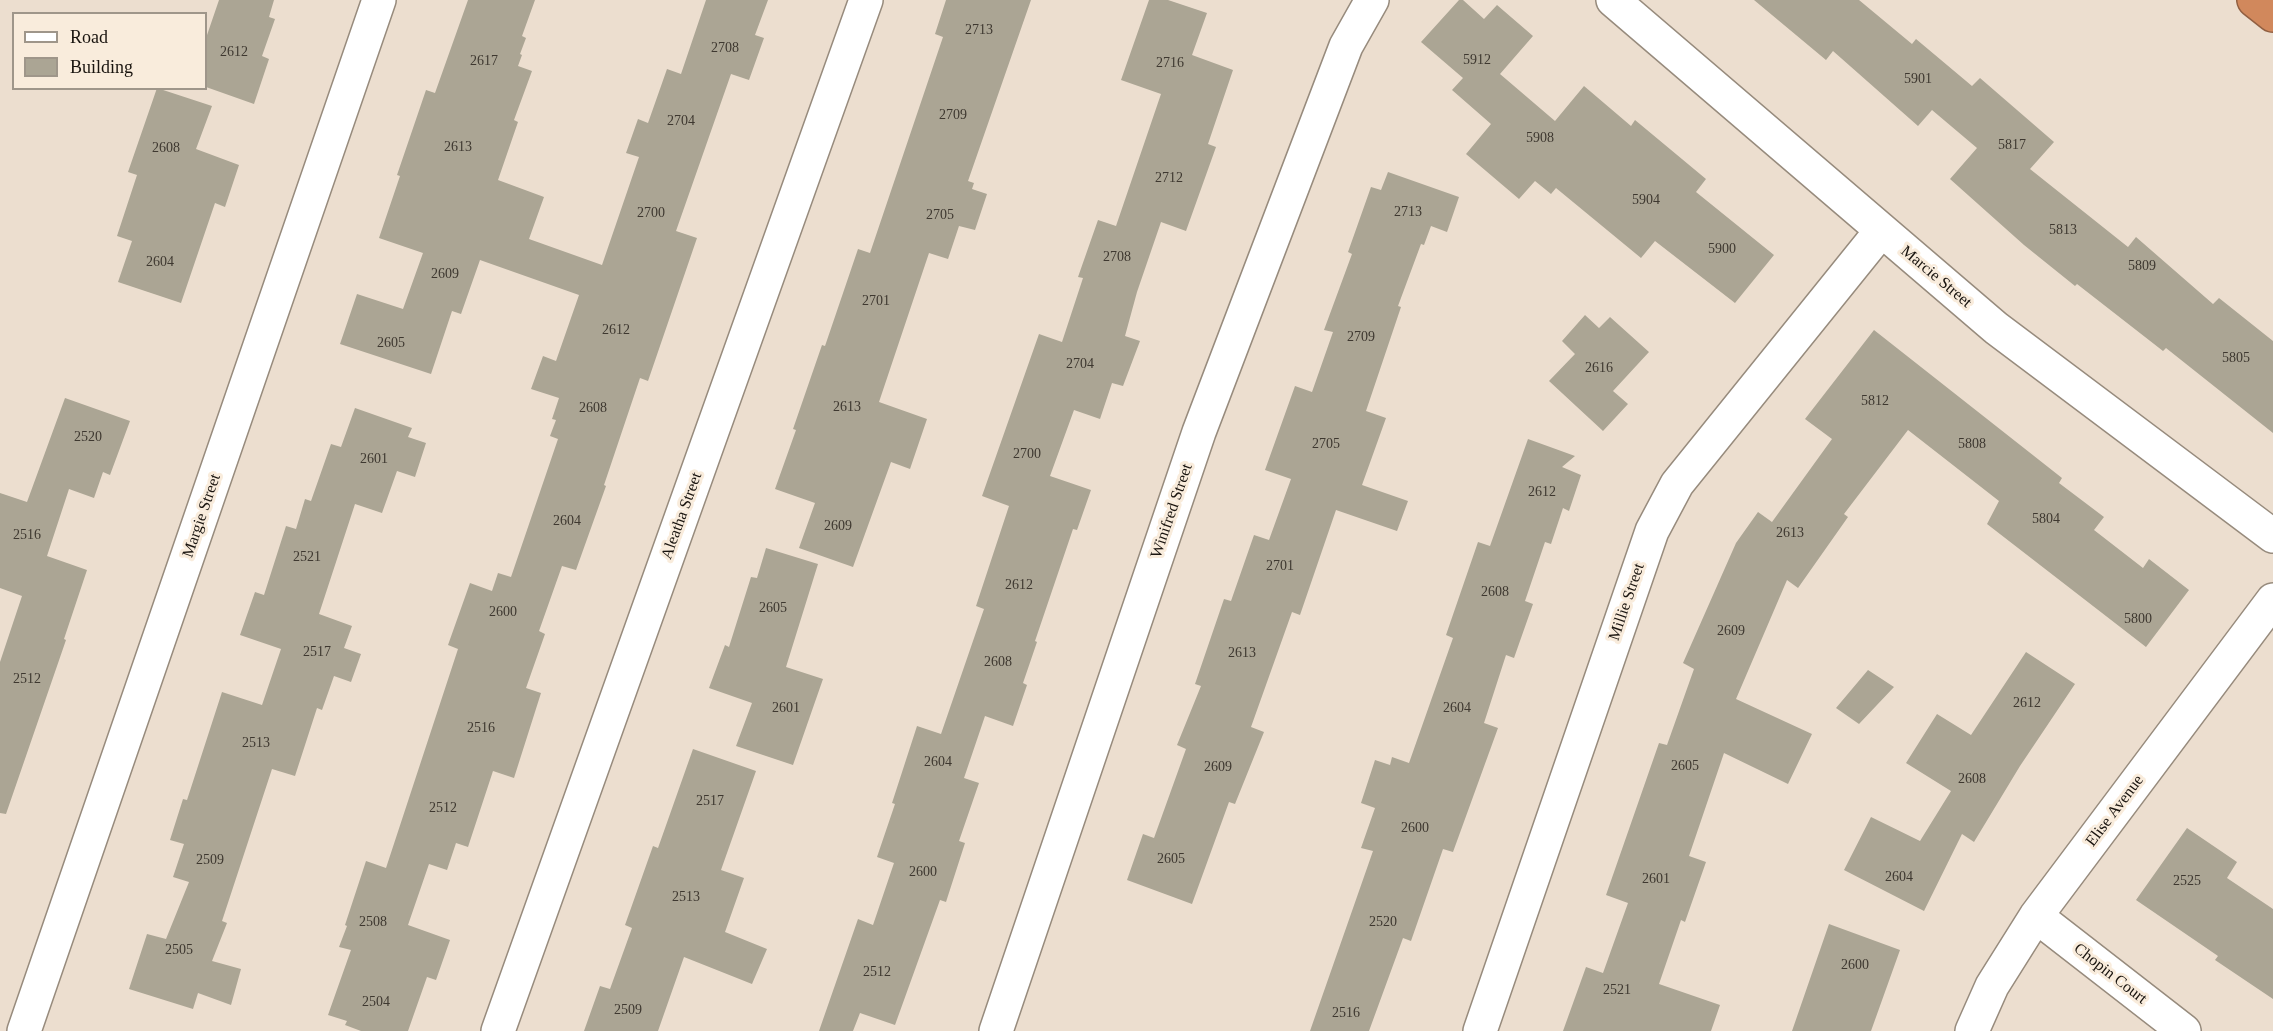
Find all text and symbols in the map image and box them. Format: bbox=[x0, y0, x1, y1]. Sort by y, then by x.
legend bbox=[12, 12, 207, 90]
house number: 2713 bbox=[965, 22, 993, 38]
text: Road bbox=[70, 27, 108, 47]
house number: 2708 bbox=[711, 40, 739, 56]
house number: 2612 bbox=[220, 44, 248, 60]
house number: 5912 bbox=[1463, 52, 1491, 68]
house number: 2617 bbox=[470, 53, 498, 69]
house number: 2716 bbox=[1156, 55, 1184, 71]
text: Building bbox=[70, 57, 133, 77]
house number: 5901 bbox=[1904, 71, 1932, 87]
house number: 2709 bbox=[939, 107, 967, 123]
house number: 2704 bbox=[667, 113, 695, 129]
house number: 5908 bbox=[1526, 130, 1554, 146]
house number: 5817 bbox=[1998, 137, 2026, 153]
house number: 2613 bbox=[444, 139, 472, 155]
house number: 2608 bbox=[152, 140, 180, 156]
house number: 2712 bbox=[1155, 170, 1183, 186]
house number: 5904 bbox=[1632, 192, 1660, 208]
house number: 2713 bbox=[1394, 204, 1422, 220]
house number: 2700 bbox=[637, 205, 665, 221]
house number: 2705 bbox=[926, 207, 954, 223]
house number: 5813 bbox=[2049, 222, 2077, 238]
house number: 5900 bbox=[1708, 241, 1736, 257]
street label: Marcie Street bbox=[1897, 242, 1975, 312]
house number: 2708 bbox=[1103, 249, 1131, 265]
house number: 2604 bbox=[146, 254, 174, 270]
house number: 5809 bbox=[2128, 258, 2156, 274]
house number: 2609 bbox=[431, 266, 459, 282]
house number: 2701 bbox=[862, 293, 890, 309]
house number: 2612 bbox=[602, 322, 630, 338]
house number: 2709 bbox=[1347, 329, 1375, 345]
house number: 2605 bbox=[377, 335, 405, 351]
house number: 5805 bbox=[2222, 350, 2250, 366]
house number: 2704 bbox=[1066, 356, 1094, 372]
house number: 2616 bbox=[1585, 360, 1613, 376]
house number: 5812 bbox=[1861, 393, 1889, 409]
house number: 2613 bbox=[833, 399, 861, 415]
house number: 2608 bbox=[579, 400, 607, 416]
house number: 2520 bbox=[74, 429, 102, 445]
house number: 2705 bbox=[1312, 436, 1340, 452]
house number: 5808 bbox=[1958, 436, 1986, 452]
house number: 2700 bbox=[1013, 446, 1041, 462]
house number: 2601 bbox=[360, 451, 388, 467]
street label: Winifred Street bbox=[1147, 461, 1197, 561]
street label: Aleatha Street bbox=[657, 470, 707, 562]
street label: Margie Street bbox=[179, 472, 225, 560]
house number: 2612 bbox=[1528, 484, 1556, 500]
house number: 5804 bbox=[2032, 511, 2060, 527]
house number: 2604 bbox=[553, 513, 581, 529]
house number: 2609 bbox=[824, 518, 852, 534]
house number: 2613 bbox=[1776, 525, 1804, 541]
house number: 2516 bbox=[13, 527, 41, 543]
house number: 2521 bbox=[293, 549, 321, 565]
house number: 2701 bbox=[1266, 558, 1294, 574]
street label: Millie Street bbox=[1605, 561, 1649, 643]
house number: 2612 bbox=[1005, 577, 1033, 593]
house number: 2608 bbox=[1481, 584, 1509, 600]
house number: 2605 bbox=[759, 600, 787, 616]
house number: 2600 bbox=[489, 604, 517, 620]
house number: 5800 bbox=[2124, 611, 2152, 627]
house number: 2609 bbox=[1717, 623, 1745, 639]
house number: 2517 bbox=[303, 644, 331, 660]
house number: 2613 bbox=[1228, 645, 1256, 661]
house number: 2608 bbox=[984, 654, 1012, 670]
house number: 2512 bbox=[13, 671, 41, 687]
house number: 2612 bbox=[2013, 695, 2041, 711]
house number: 2601 bbox=[772, 700, 800, 716]
house number: 2604 bbox=[1443, 700, 1471, 716]
house number: 2516 bbox=[467, 720, 495, 736]
house number: 2513 bbox=[242, 735, 270, 751]
house number: 2604 bbox=[924, 754, 952, 770]
house number: 2605 bbox=[1671, 758, 1699, 774]
house number: 2609 bbox=[1204, 759, 1232, 775]
house number: 2608 bbox=[1958, 771, 1986, 787]
street label: Elise Avenue bbox=[2082, 771, 2148, 851]
house number: 2517 bbox=[696, 793, 724, 809]
house number: 2512 bbox=[429, 800, 457, 816]
house number: 2600 bbox=[1401, 820, 1429, 836]
house number: 2605 bbox=[1157, 851, 1185, 867]
house number: 2509 bbox=[196, 852, 224, 868]
house number: 2600 bbox=[909, 864, 937, 880]
house number: 2604 bbox=[1885, 869, 1913, 885]
house number: 2601 bbox=[1642, 871, 1670, 887]
house number: 2525 bbox=[2173, 873, 2201, 889]
house number: 2513 bbox=[672, 889, 700, 905]
house number: 2508 bbox=[359, 914, 387, 930]
house number: 2520 bbox=[1369, 914, 1397, 930]
street label: Chopin Court bbox=[2070, 939, 2150, 1009]
house number: 2505 bbox=[165, 942, 193, 958]
house number: 2600 bbox=[1841, 957, 1869, 973]
house number: 2512 bbox=[863, 964, 891, 980]
house number: 2521 bbox=[1603, 982, 1631, 998]
house number: 2504 bbox=[362, 994, 390, 1010]
house number: 2509 bbox=[614, 1002, 642, 1018]
house number: 2516 bbox=[1332, 1005, 1360, 1021]

